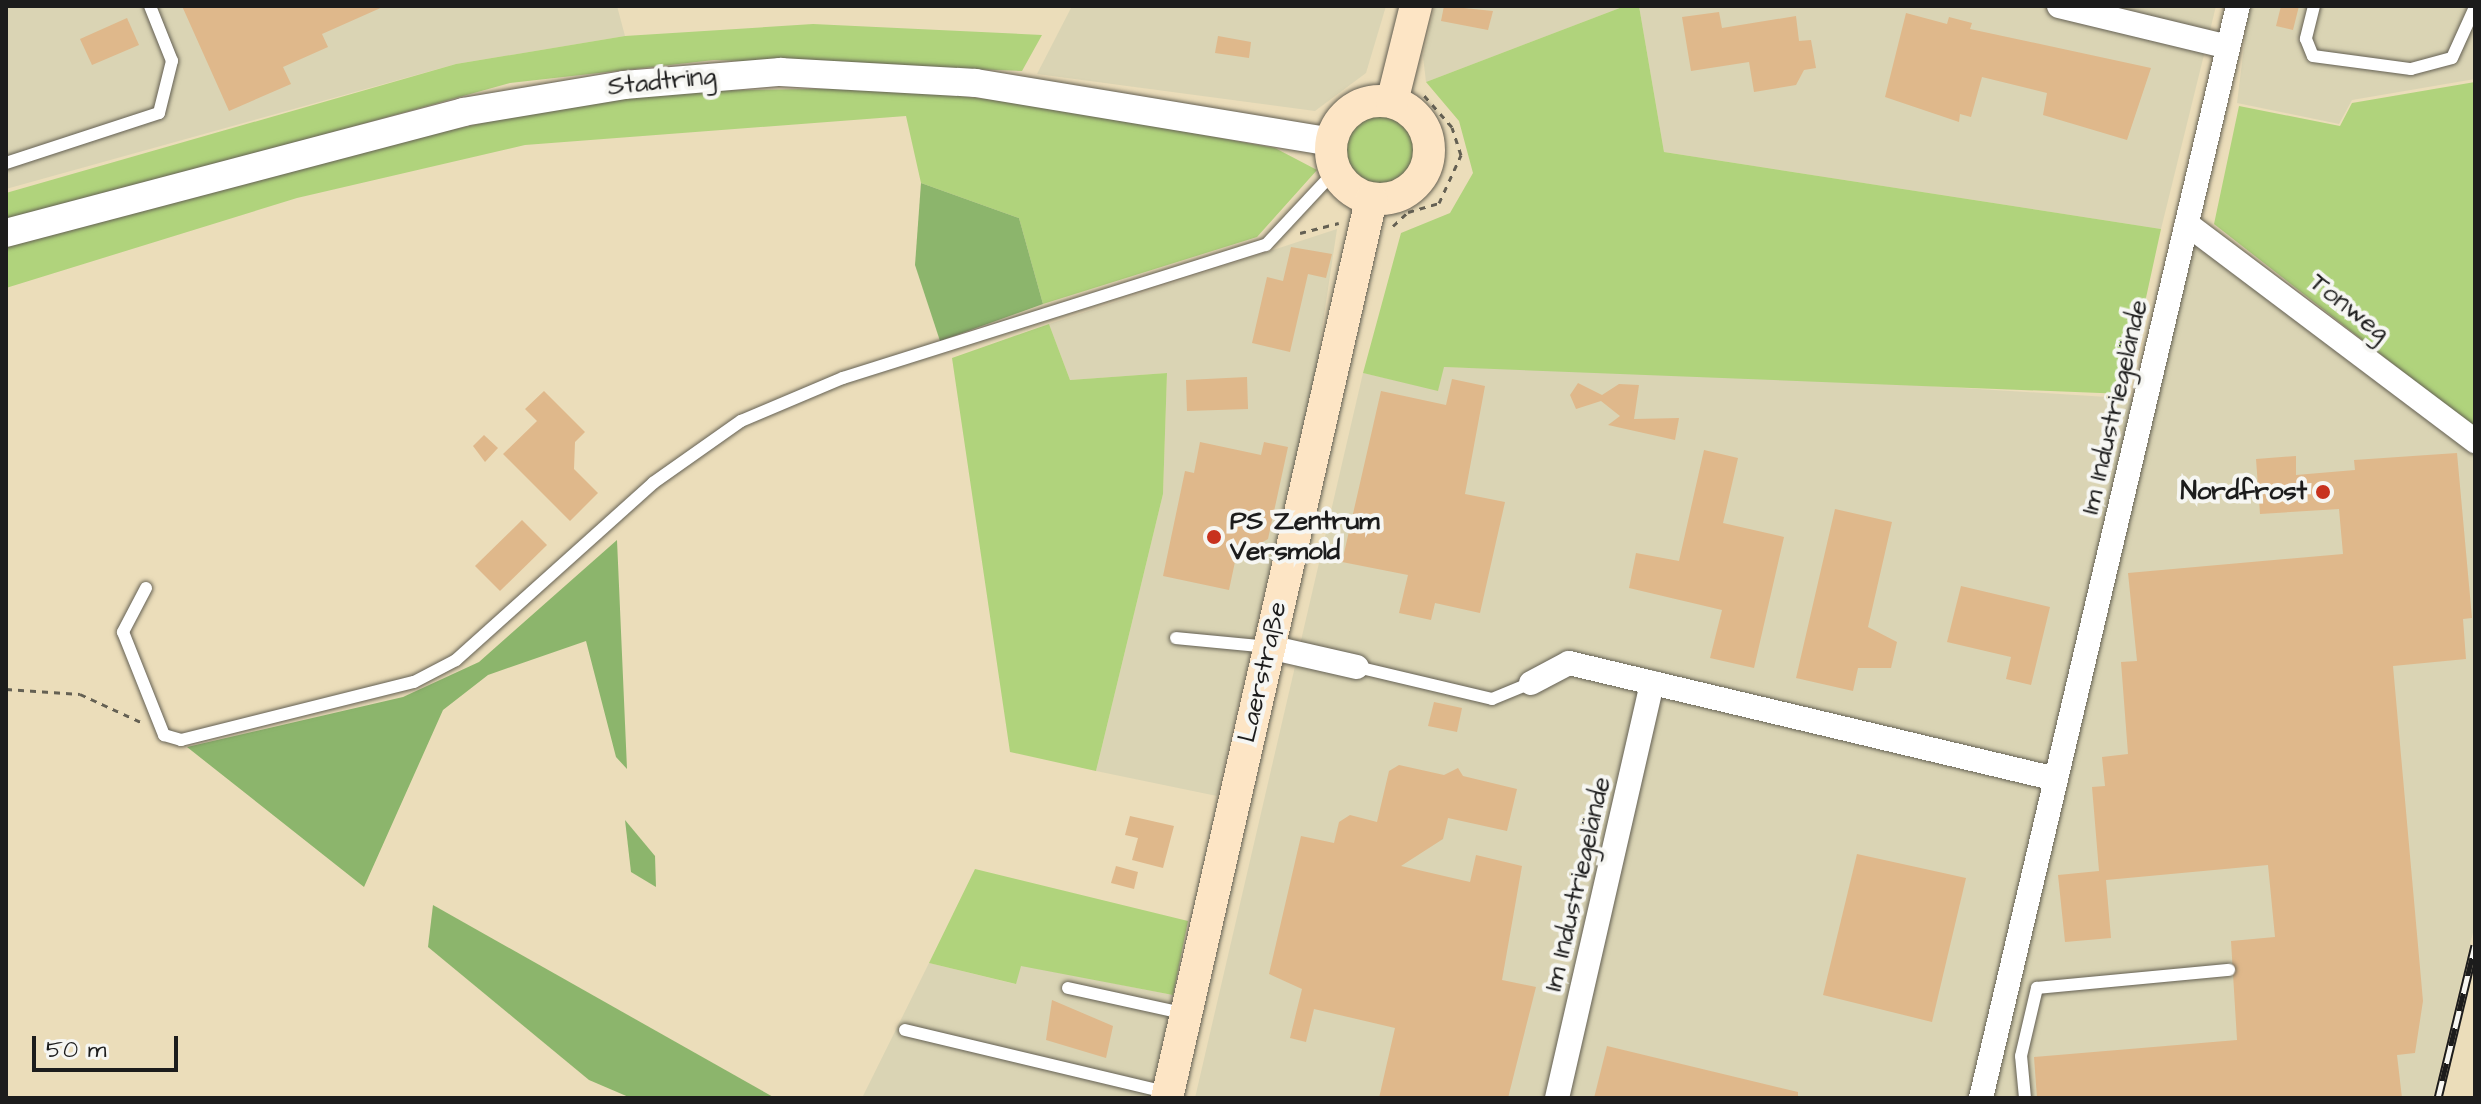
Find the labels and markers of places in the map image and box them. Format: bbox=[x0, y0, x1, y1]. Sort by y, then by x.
place label: Nordfrost bbox=[2180, 476, 2307, 508]
marker: Nordfrost bbox=[2314, 483, 2332, 501]
place label: PS Zentrum Versmold bbox=[1230, 506, 1379, 568]
marker: PS Zentrum Versmold bbox=[1205, 528, 1223, 546]

